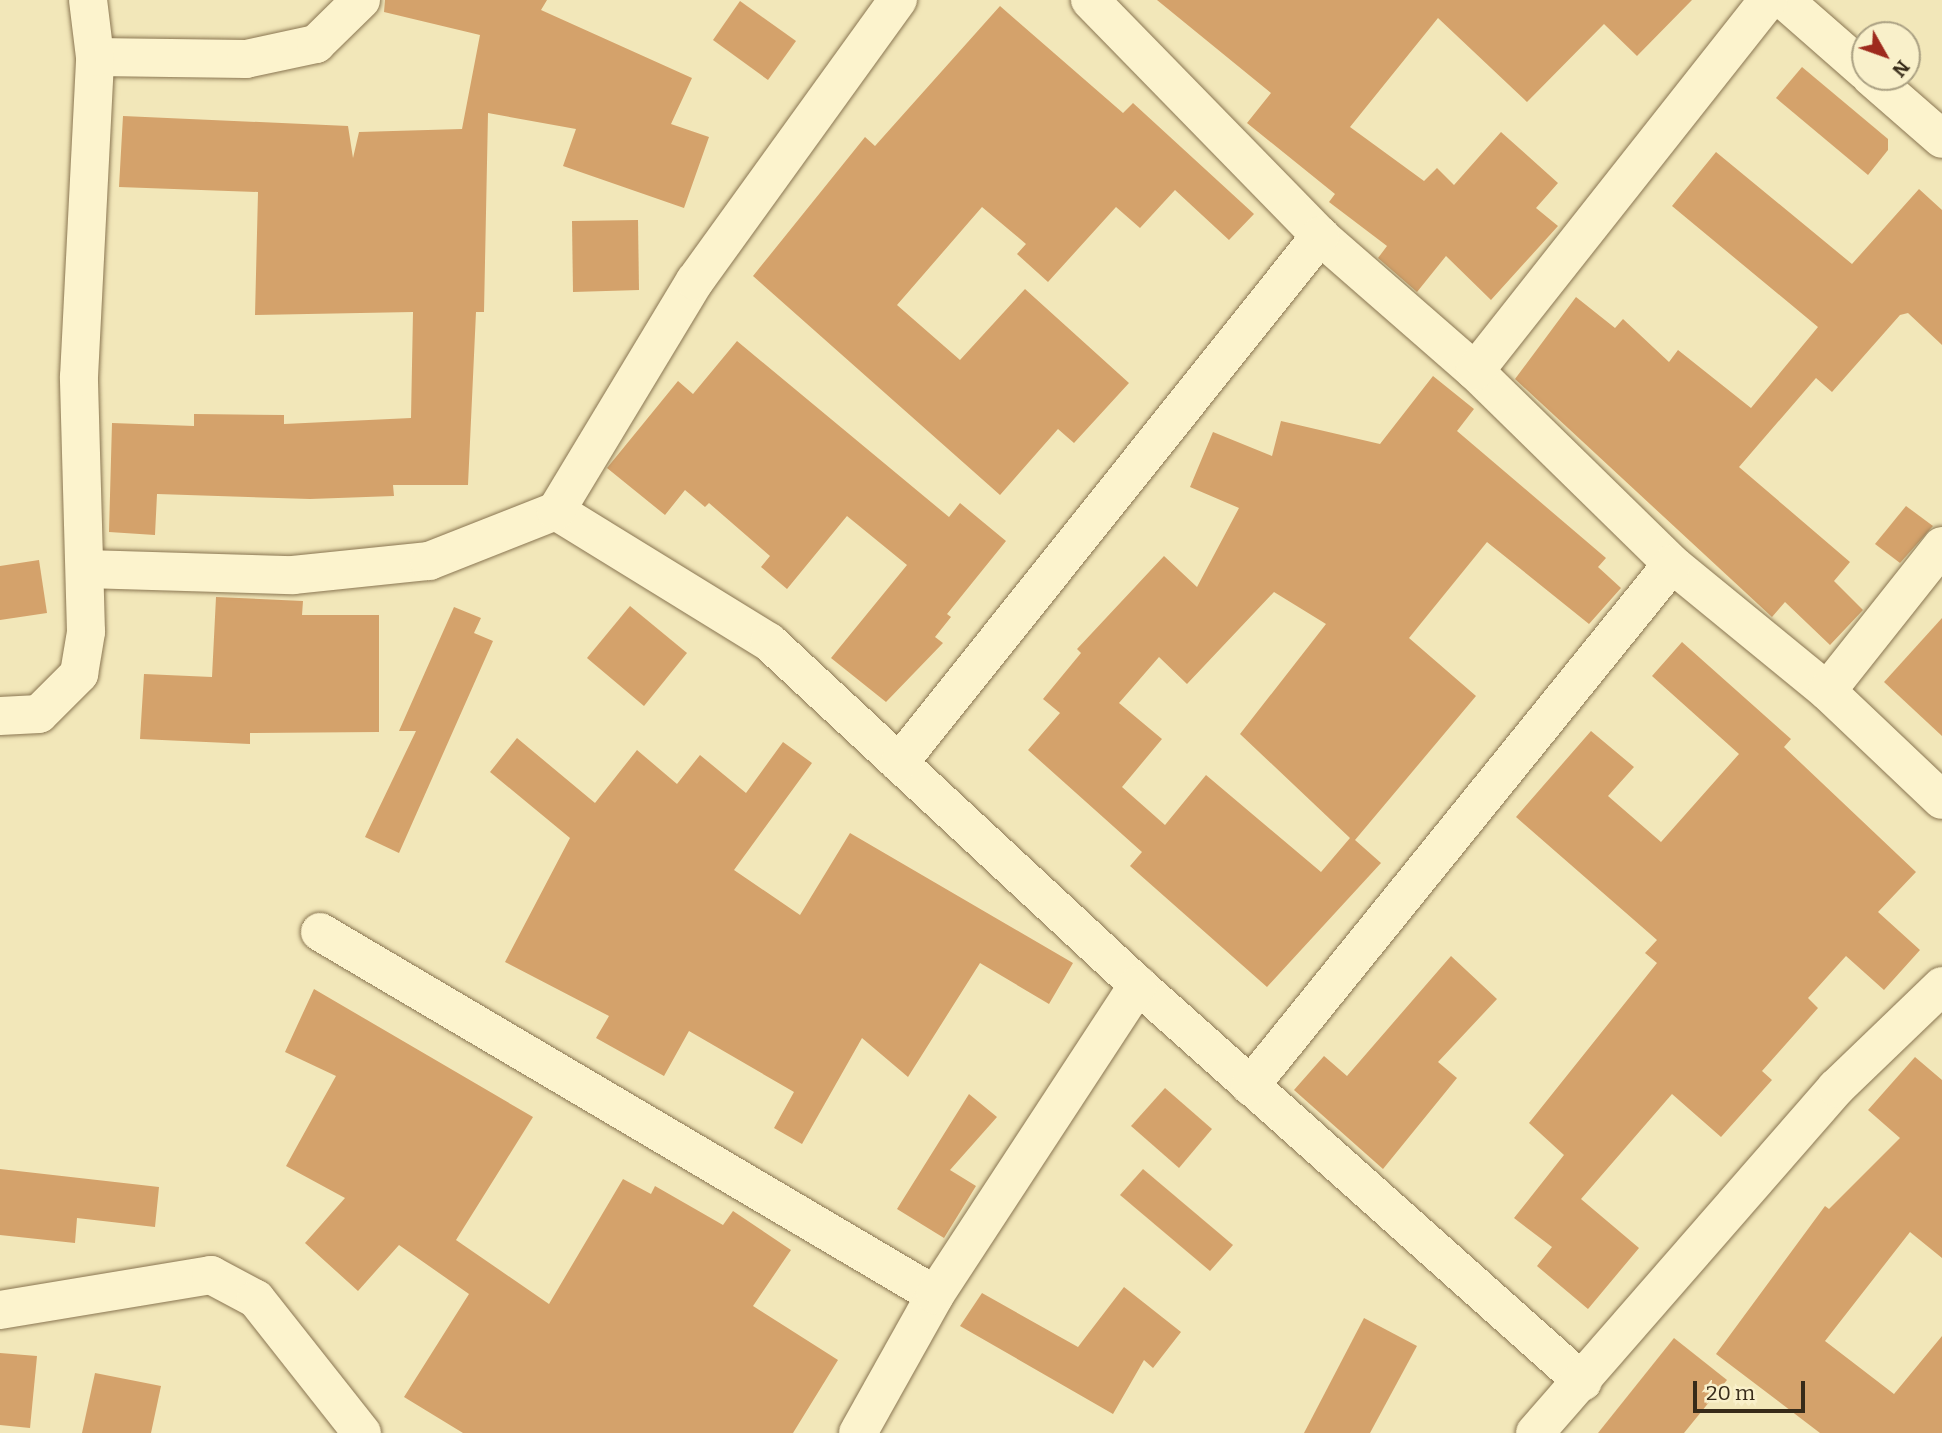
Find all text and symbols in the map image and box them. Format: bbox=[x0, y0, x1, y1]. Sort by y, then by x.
north arrow bbox=[1851, 21, 1921, 91]
text: N bbox=[1887, 56, 1914, 82]
scale bar bbox=[1697, 1366, 1809, 1410]
text: 20 m bbox=[1706, 1380, 1755, 1406]

